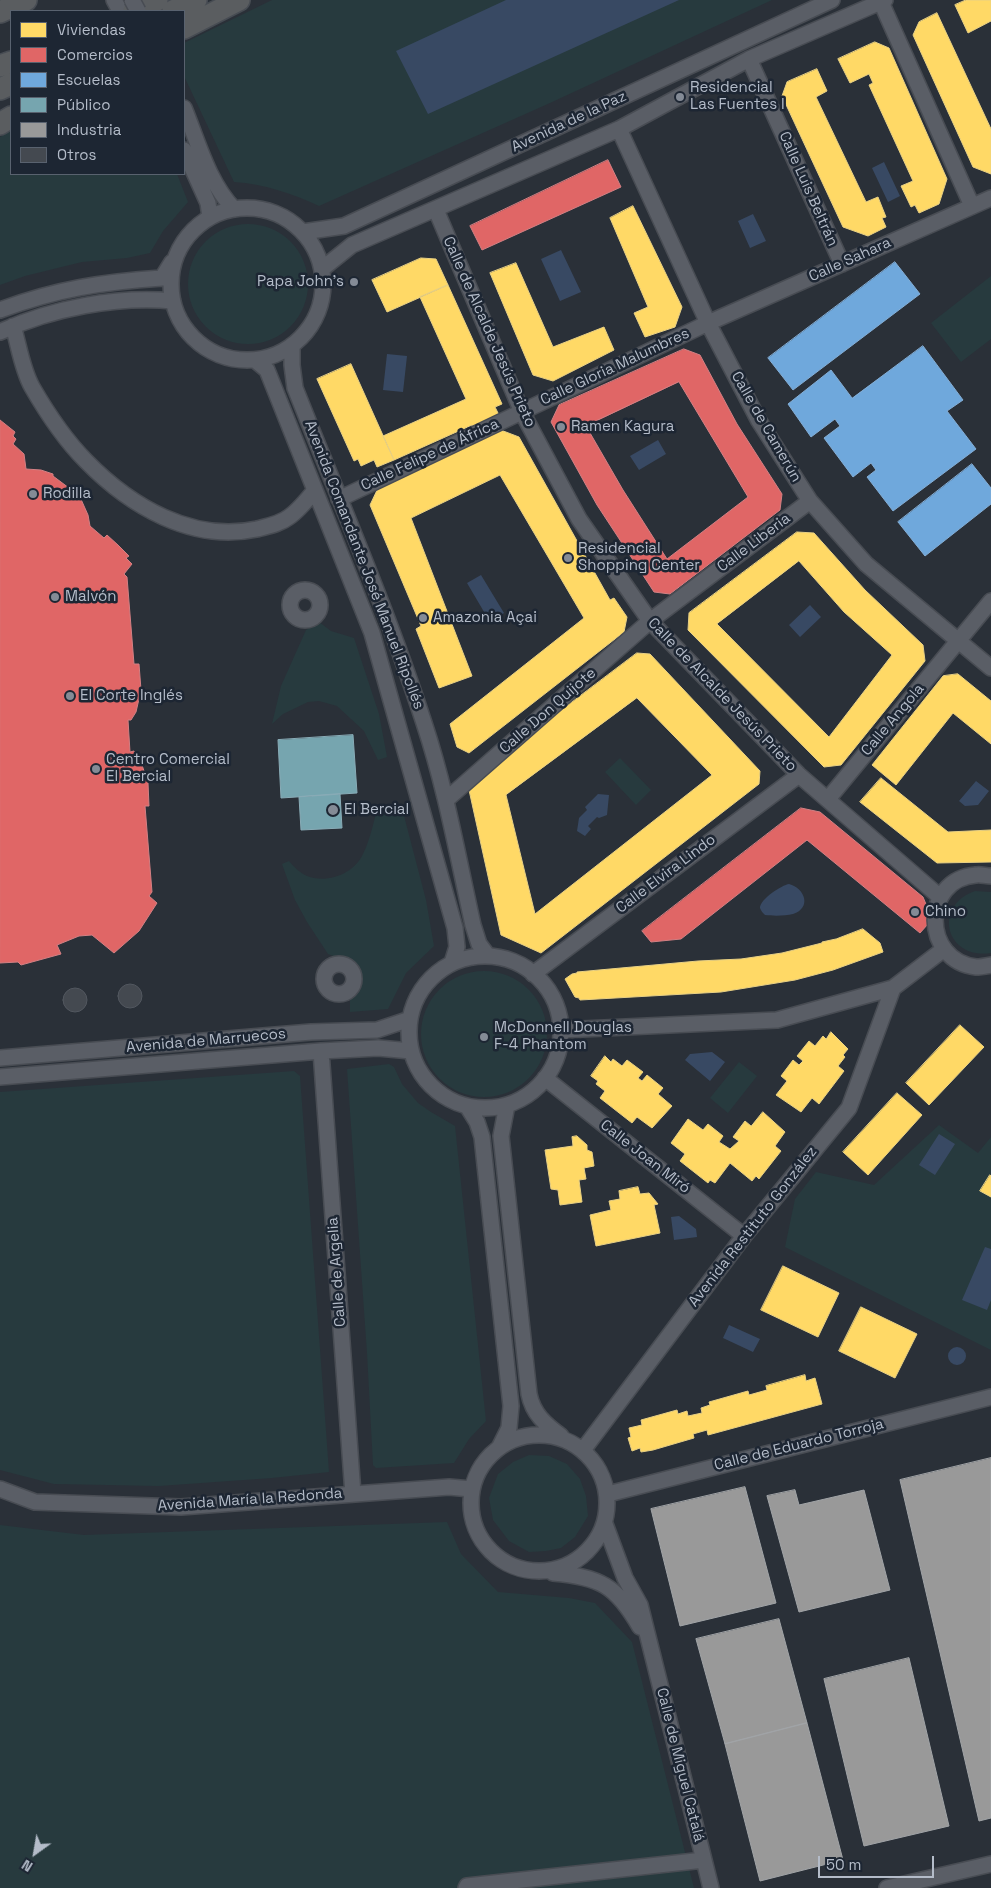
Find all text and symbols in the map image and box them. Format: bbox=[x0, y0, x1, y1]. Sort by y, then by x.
legend bbox=[10, 10, 185, 175]
text: Viviendas bbox=[57, 20, 126, 39]
text: Comercios bbox=[57, 45, 133, 64]
text: Escuelas bbox=[57, 70, 121, 89]
place label: Residencial Las Fuentes I bbox=[690, 79, 785, 114]
street label: Avenida de la Paz bbox=[509, 87, 629, 157]
marker: Residencial Las Fuentes I bbox=[674, 91, 686, 103]
text: Público bbox=[57, 95, 110, 114]
text: Industria bbox=[57, 120, 121, 139]
street label: Calle Luis Beltrán bbox=[775, 129, 841, 249]
text: Otros bbox=[57, 145, 97, 164]
street label: Calle de Alcalde Jesús Prieto bbox=[439, 234, 539, 430]
street label: Calle Sahara bbox=[806, 234, 894, 286]
place label: Papa John's bbox=[257, 273, 344, 291]
marker: Papa John's bbox=[348, 276, 360, 288]
street label: Calle Gloria Malumbres bbox=[538, 325, 692, 409]
street label: Calle de Camerún bbox=[727, 368, 805, 486]
street label: Calle Felipe de África bbox=[358, 415, 502, 495]
street label: Avenida Comandante José Manuel Ripollés bbox=[300, 418, 428, 712]
place label: Ramen Kagura bbox=[571, 418, 674, 436]
marker: Ramen Kagura bbox=[555, 421, 567, 433]
place label: Rodilla bbox=[43, 485, 91, 503]
marker: Rodilla bbox=[27, 488, 39, 500]
street label: Calle Liberia bbox=[714, 510, 794, 576]
place label: Residencial Shopping Center bbox=[578, 540, 700, 575]
marker: Residencial Shopping Center bbox=[562, 552, 574, 564]
place label: Malvón bbox=[65, 588, 117, 606]
marker: Malvón bbox=[49, 591, 61, 603]
place label: Amazonia Açai bbox=[433, 609, 537, 627]
marker: Amazonia Açai bbox=[417, 612, 429, 624]
street label: Calle de Alcalde Jesús Prieto bbox=[644, 614, 800, 776]
street label: Calle Don Quijote bbox=[496, 664, 600, 758]
street label: Calle Angola bbox=[858, 680, 928, 760]
place label: El Corte Inglés bbox=[80, 687, 183, 705]
marker: El Corte Inglés bbox=[64, 690, 76, 702]
place label: Centro Comercial El Bercial bbox=[106, 751, 230, 786]
marker: Centro Comercial El Bercial bbox=[90, 763, 102, 775]
place label: El Bercial bbox=[344, 801, 409, 819]
marker: El Bercial bbox=[326, 803, 340, 817]
street label: Calle Elvira Lindo bbox=[613, 831, 719, 917]
place label: Chino bbox=[925, 903, 966, 921]
marker: Chino bbox=[909, 906, 921, 918]
place label: McDonnell Douglas F-4 Phantom bbox=[494, 1019, 632, 1054]
street label: Avenida de Marruecos bbox=[125, 1025, 287, 1057]
marker: McDonnell Douglas F-4 Phantom bbox=[478, 1031, 490, 1043]
street label: Calle Joan Miró bbox=[596, 1116, 694, 1198]
street label: Avenida Restituto González bbox=[685, 1143, 821, 1311]
street label: Calle de Argelia bbox=[324, 1216, 350, 1328]
street label: Calle de Eduardo Torroja bbox=[712, 1415, 886, 1475]
street label: Avenida María la Redonda bbox=[157, 1485, 343, 1515]
street label: Calle de Miguel Catalá bbox=[652, 1686, 708, 1844]
north arrow bbox=[10, 1828, 60, 1878]
scale bar bbox=[821, 1846, 937, 1878]
text: 50 m bbox=[826, 1855, 861, 1874]
text: N bbox=[18, 1856, 36, 1876]

